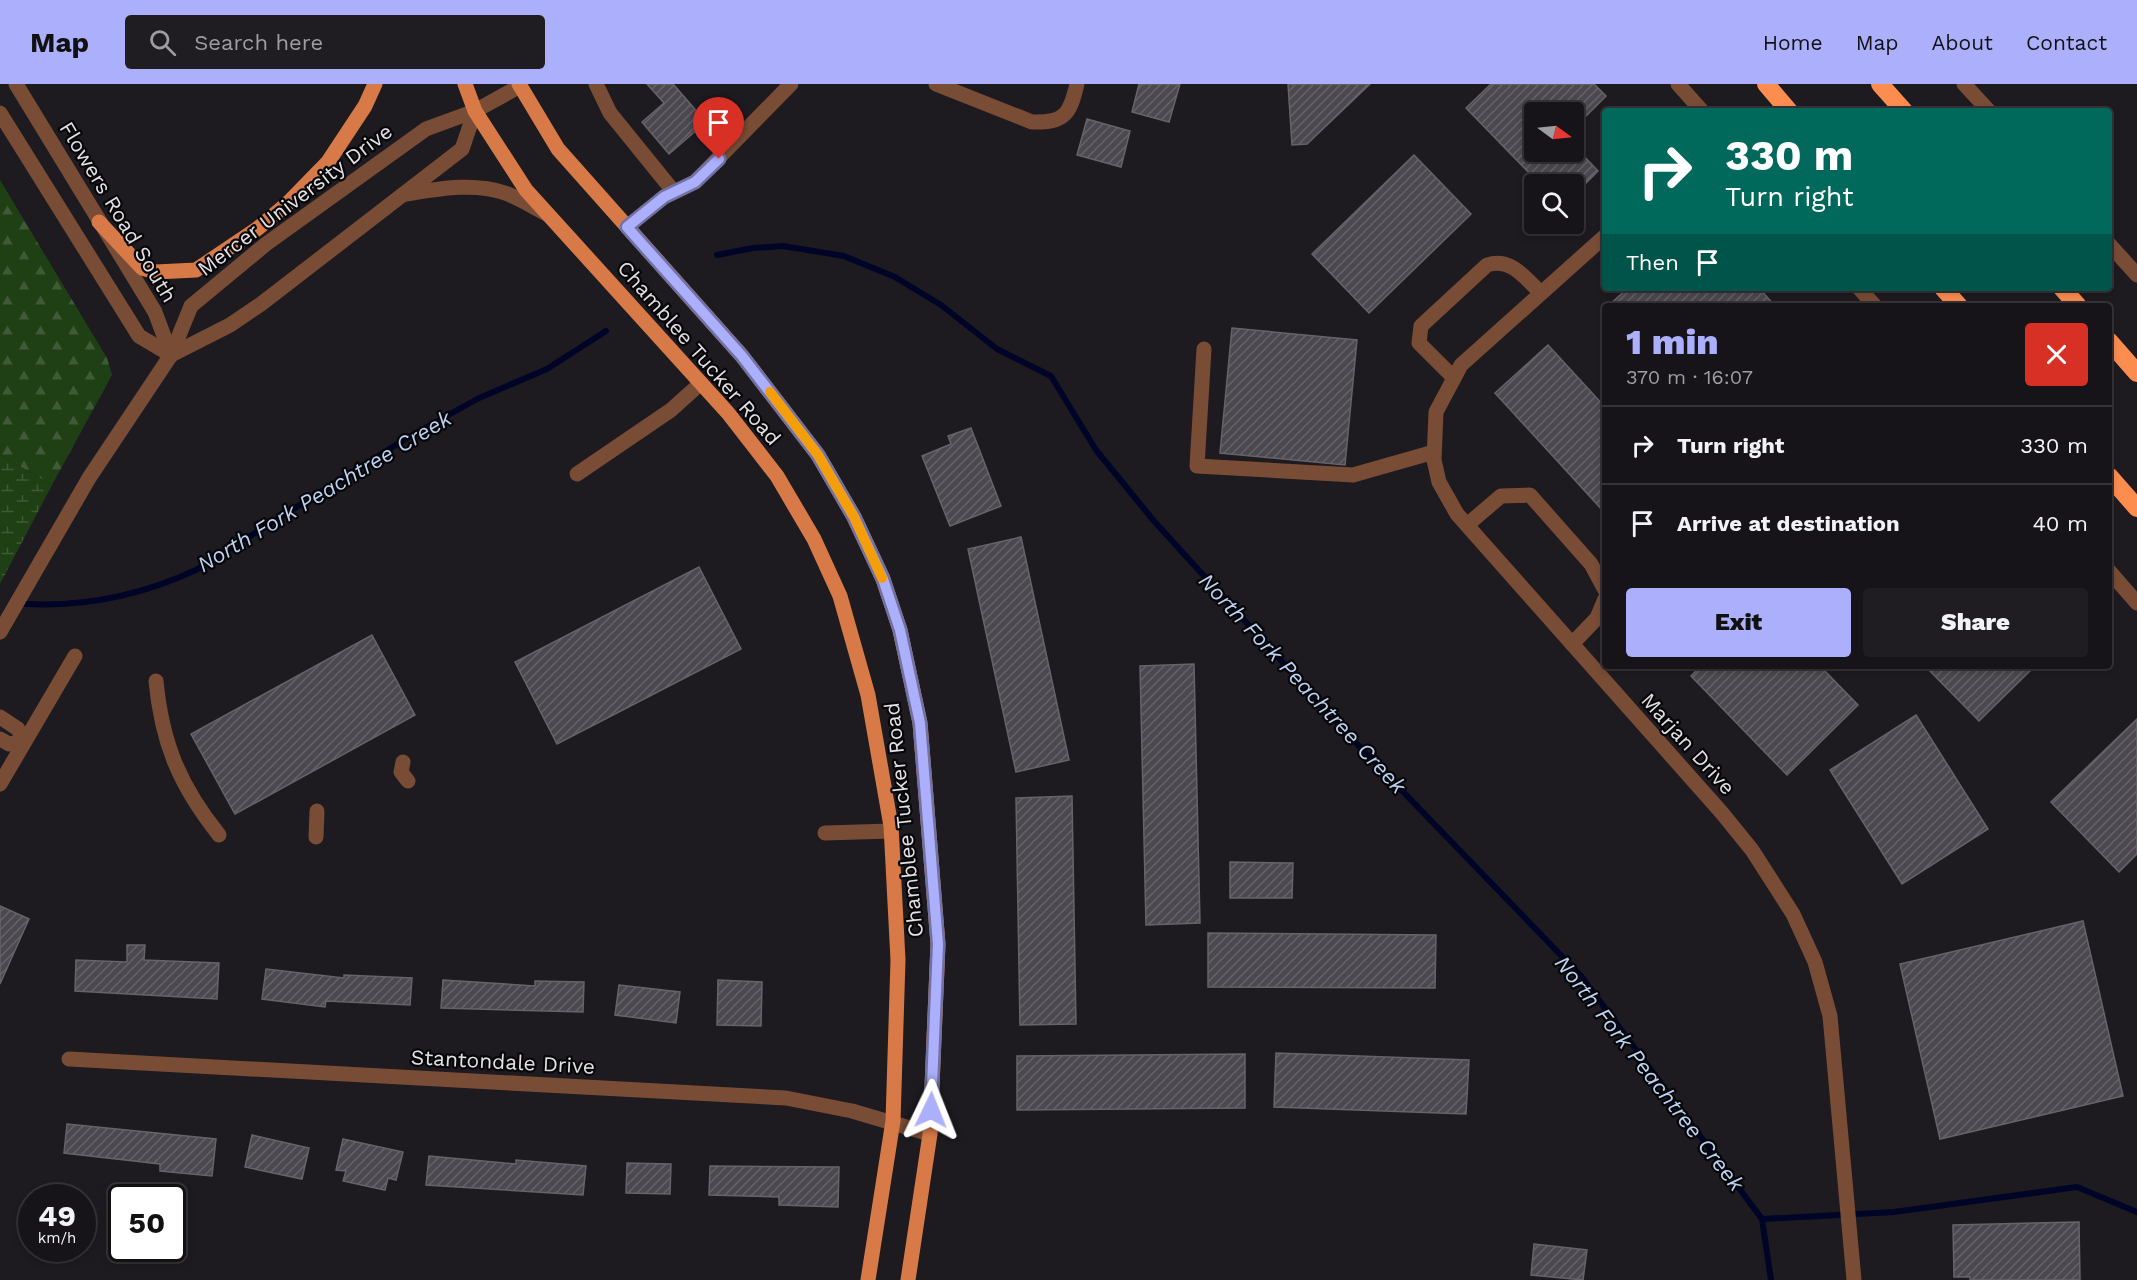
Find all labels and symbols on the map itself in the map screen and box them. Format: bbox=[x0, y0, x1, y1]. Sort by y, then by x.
pin bbox=[693, 97, 744, 159]
north arrow bbox=[1524, 102, 1584, 162]
street label: Flowers Road South bbox=[55, 117, 182, 307]
street label: Mercer University Drive bbox=[193, 118, 397, 281]
street label: Chamblee Tucker Road bbox=[613, 255, 786, 450]
water label: North Fork Peachtree Creek bbox=[193, 405, 457, 577]
water label: North Fork Peachtree Creek bbox=[1194, 568, 1412, 799]
street label: Marjan Drive bbox=[1636, 688, 1741, 800]
street label: Chamblee Tucker Road bbox=[879, 701, 928, 939]
water label: North Fork Peachtree Creek bbox=[1550, 951, 1750, 1197]
street label: Stantondale Drive bbox=[410, 1044, 596, 1079]
position arrow bbox=[899, 1078, 963, 1142]
speed limit sign: 50 bbox=[108, 1184, 186, 1262]

